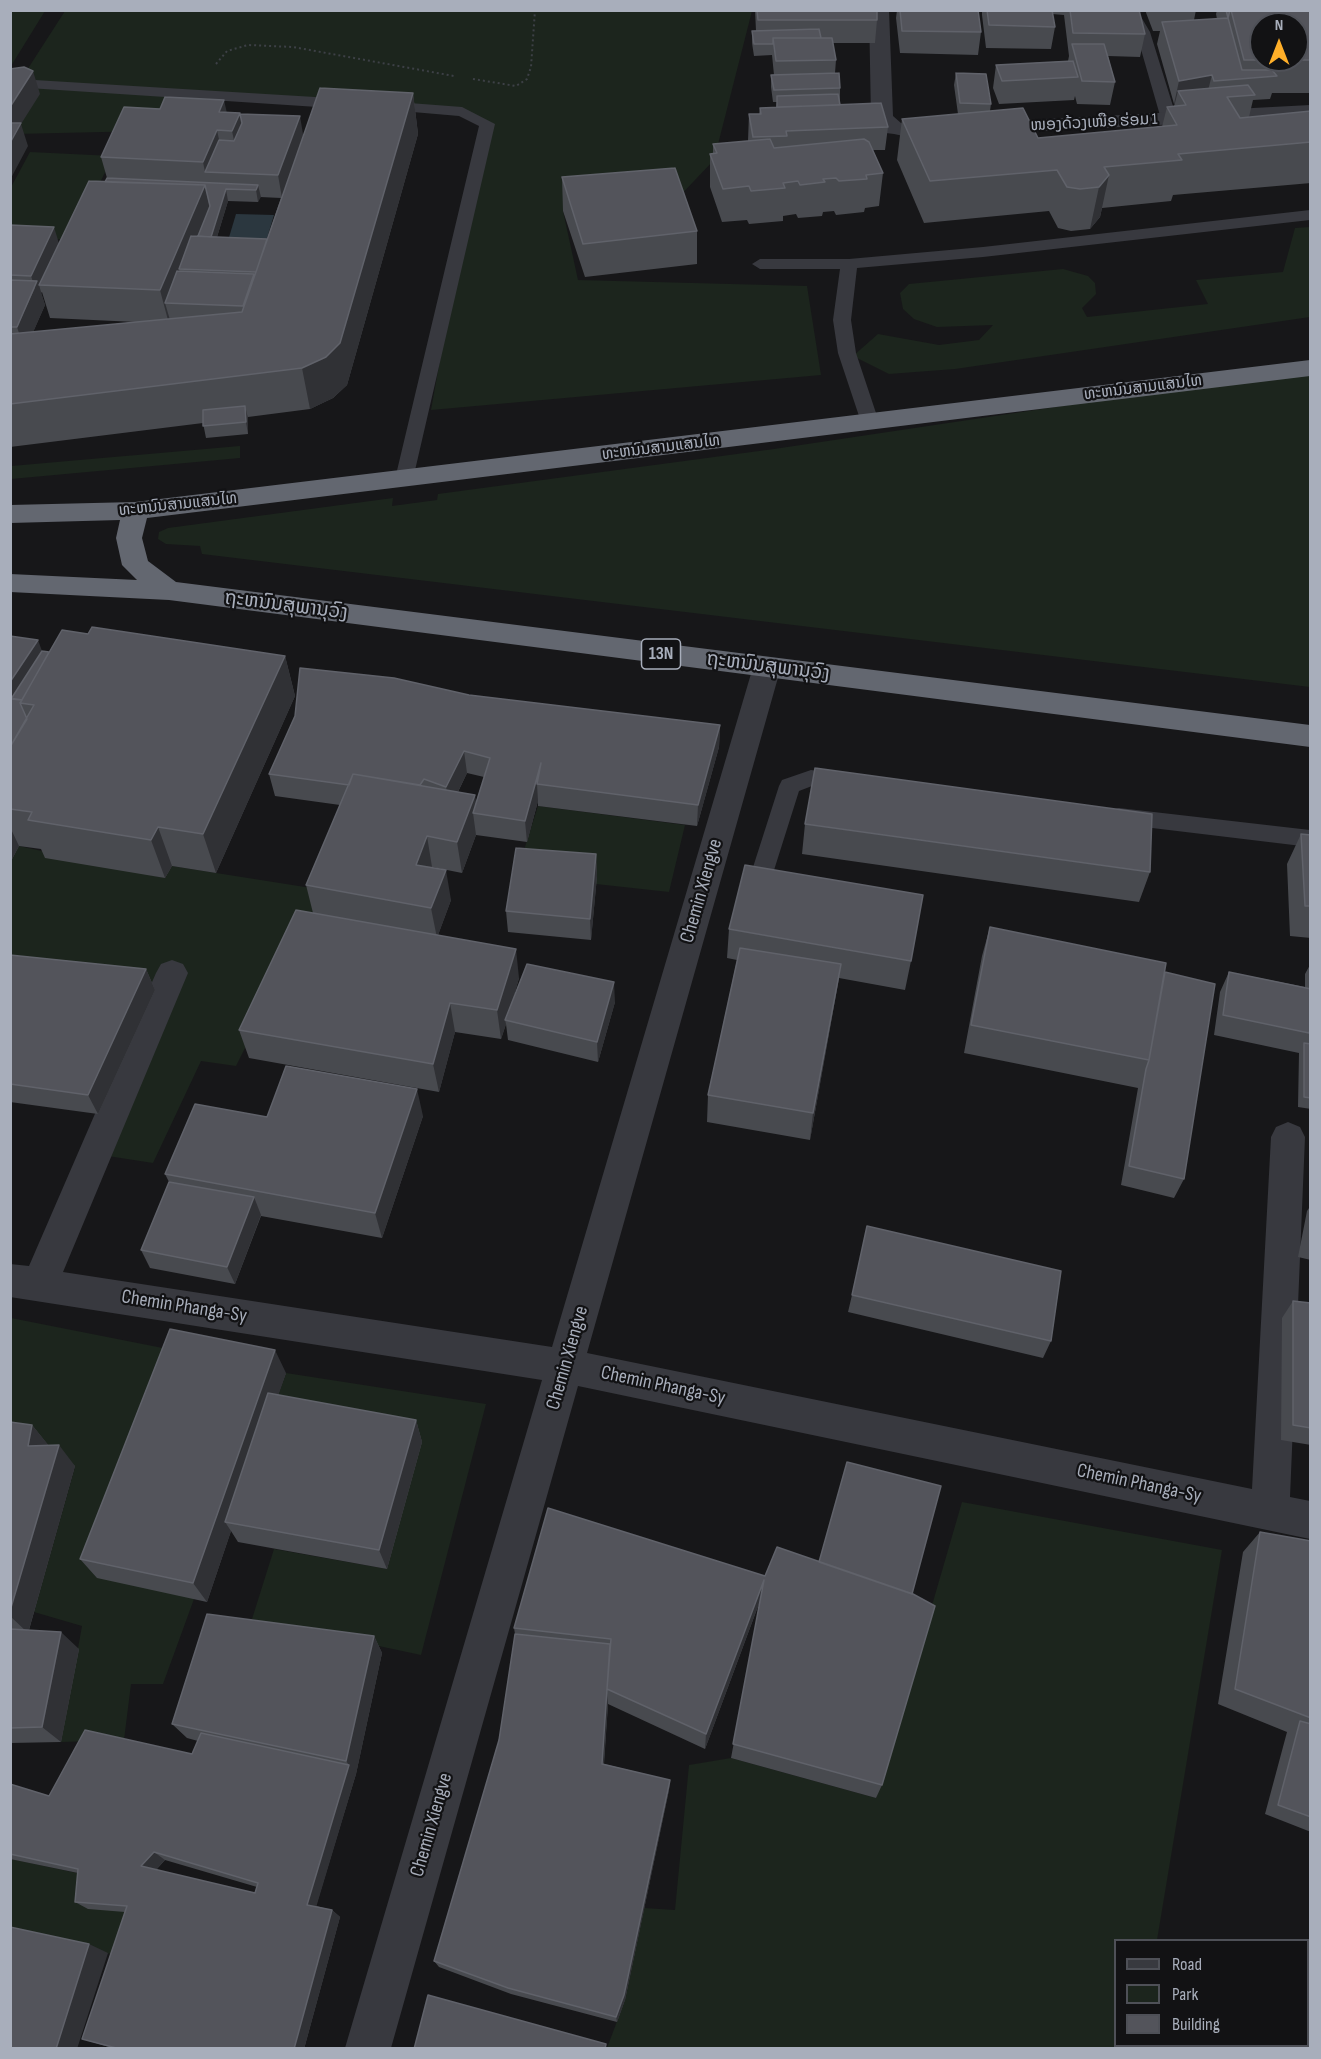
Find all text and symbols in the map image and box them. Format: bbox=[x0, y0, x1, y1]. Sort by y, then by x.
north arrow bbox=[1249, 12, 1309, 72]
text: N bbox=[1275, 16, 1283, 35]
street label: ໜອງດ້ວງເໜືອ ຮ່ອມ 1 bbox=[1030, 110, 1158, 136]
street label: ທະຫນົນສາມແສນໄທ bbox=[1083, 371, 1203, 405]
street label: ທະຫນົນສາມແສນໄທ bbox=[601, 431, 721, 465]
street label: ທະຫນົນສາມແສນໄທ bbox=[118, 489, 238, 521]
street label: ຖະຫນົນສຸພານຸວົງ bbox=[223, 587, 349, 625]
road number: 13N bbox=[642, 639, 680, 669]
street label: ຖະຫນົນສຸພານຸວົງ bbox=[705, 648, 831, 686]
street label: Chemin Xiengve bbox=[676, 836, 728, 946]
street label: Chemin Phanga-Sy bbox=[120, 1285, 248, 1329]
street label: Chemin Xiengve bbox=[542, 1303, 594, 1413]
street label: Chemin Phanga-Sy bbox=[599, 1361, 727, 1411]
street label: Chemin Phanga-Sy bbox=[1075, 1459, 1203, 1509]
street label: Chemin Xiengve bbox=[406, 1770, 458, 1880]
legend bbox=[1114, 1939, 1309, 2047]
text: Road bbox=[1172, 1954, 1202, 1975]
text: Park bbox=[1172, 1984, 1198, 2005]
text: Building bbox=[1172, 2014, 1220, 2035]

